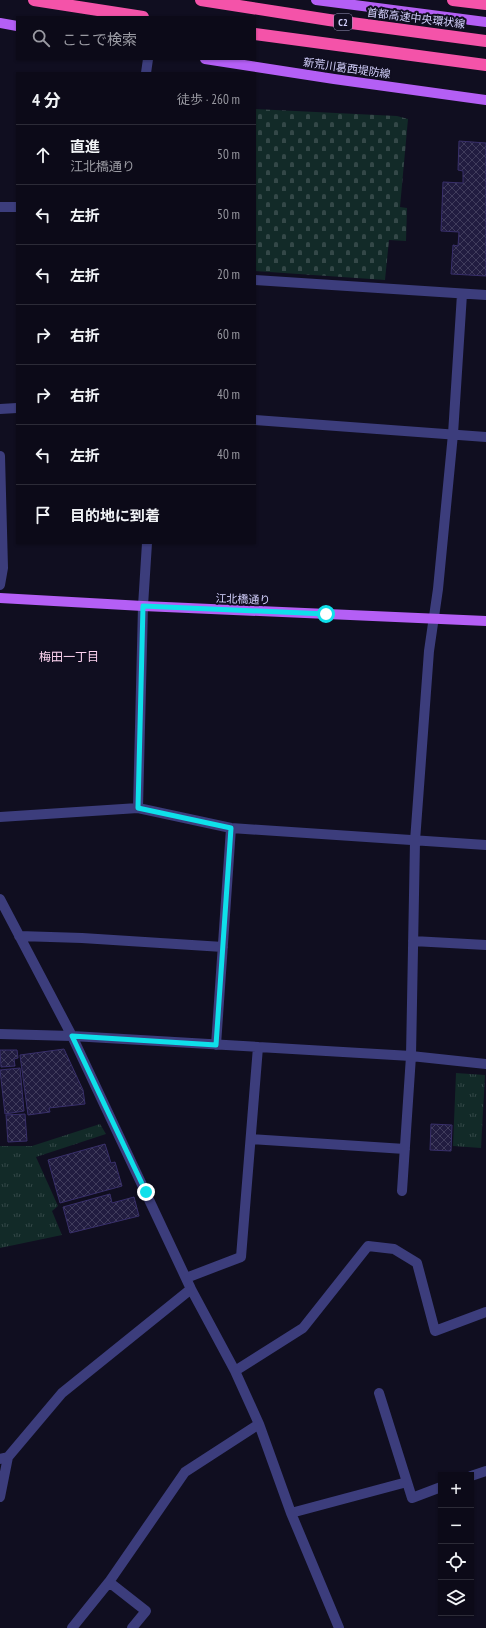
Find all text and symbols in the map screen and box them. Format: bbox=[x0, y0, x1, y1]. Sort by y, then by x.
street label: 首都高速中央環状線 bbox=[366, 5, 466, 31]
road number: C2 bbox=[334, 14, 352, 30]
search box bbox=[16, 16, 256, 60]
icon: search bbox=[30, 27, 52, 49]
text: ここで検索 bbox=[62, 30, 137, 49]
street label: 新荒川葛西堤防線 bbox=[302, 55, 392, 81]
text: 4 分 bbox=[32, 89, 61, 111]
text: 徒歩 · 260 m bbox=[177, 91, 240, 108]
text: 直進 bbox=[70, 137, 100, 156]
icon: ahead bbox=[32, 144, 54, 166]
text: 50 m bbox=[217, 146, 240, 163]
text: 江北橋通り bbox=[70, 158, 135, 175]
icon: left bbox=[32, 204, 54, 226]
text: 左折 bbox=[70, 206, 100, 225]
text: 50 m bbox=[217, 206, 240, 223]
icon: left bbox=[32, 264, 54, 286]
text: 左折 bbox=[70, 266, 100, 285]
text: 20 m bbox=[217, 266, 240, 283]
icon: right bbox=[32, 324, 54, 346]
text: 右折 bbox=[70, 326, 100, 345]
text: 60 m bbox=[217, 326, 240, 343]
icon: right bbox=[32, 384, 54, 406]
text: 右折 bbox=[70, 386, 100, 405]
text: 40 m bbox=[217, 386, 240, 403]
icon: left bbox=[32, 444, 54, 466]
text: 左折 bbox=[70, 446, 100, 465]
text: 40 m bbox=[217, 446, 240, 463]
icon: arrive bbox=[32, 504, 54, 526]
text: 目的地に到着 bbox=[70, 506, 160, 525]
street label: 江北橋通り bbox=[215, 591, 271, 607]
route start bbox=[317, 605, 335, 623]
district label: 梅田一丁目 bbox=[39, 649, 99, 664]
route end bbox=[137, 1183, 155, 1201]
map controls bbox=[438, 1472, 474, 1616]
button: + bbox=[438, 1472, 474, 1508]
button: − bbox=[438, 1508, 474, 1544]
button: locate bbox=[438, 1544, 474, 1580]
button: layers bbox=[438, 1580, 474, 1616]

